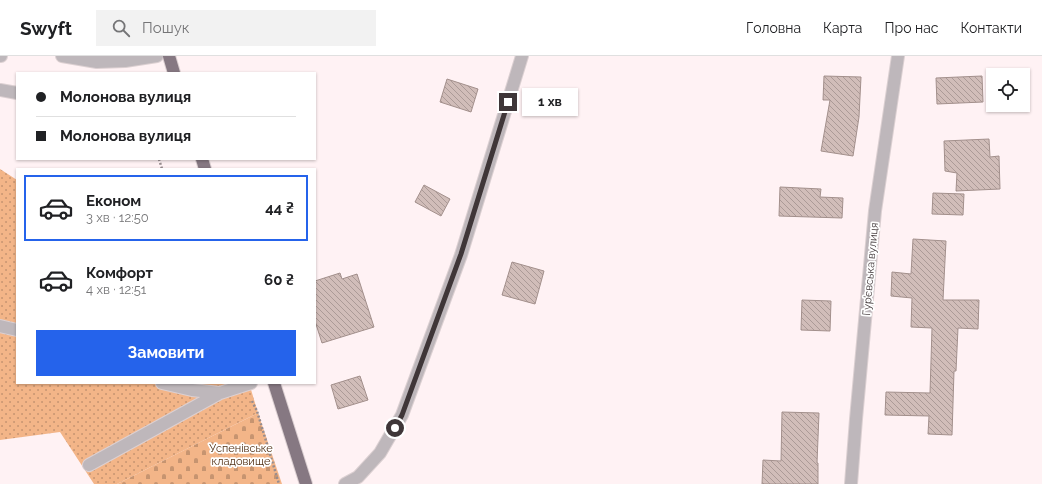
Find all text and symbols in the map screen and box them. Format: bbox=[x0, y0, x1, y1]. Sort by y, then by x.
search box bbox=[96, 10, 376, 46]
text: Swyft bbox=[20, 17, 72, 39]
icon: search bbox=[110, 17, 132, 39]
text: Пошук bbox=[142, 19, 190, 37]
text: Головна bbox=[746, 20, 801, 36]
text: Карта bbox=[823, 20, 863, 36]
text: Про нас bbox=[885, 20, 939, 36]
text: Контакти bbox=[961, 20, 1022, 36]
map controls bbox=[986, 68, 1030, 112]
button: locate bbox=[986, 68, 1030, 112]
text: Молонова вулиця bbox=[60, 88, 191, 106]
callout: 1 хв bbox=[522, 88, 578, 116]
route end bbox=[499, 93, 517, 111]
text: 1 хв bbox=[538, 94, 562, 109]
text: Молонова вулиця bbox=[60, 127, 191, 145]
icon: car bbox=[38, 190, 74, 226]
text: Економ bbox=[86, 192, 141, 210]
text: 44 ₴ bbox=[265, 199, 294, 217]
text: 3 хв · 12:50 bbox=[86, 210, 149, 225]
street label: Гур’євська вулиця bbox=[860, 222, 881, 316]
icon: car bbox=[38, 262, 74, 298]
text: Комфорт bbox=[86, 264, 153, 282]
text: 60 ₴ bbox=[264, 271, 294, 289]
text: 4 хв · 12:51 bbox=[86, 282, 146, 297]
button: Замовити bbox=[36, 330, 296, 376]
route start bbox=[386, 419, 404, 437]
park label: Успенівське кладовище bbox=[209, 442, 273, 468]

